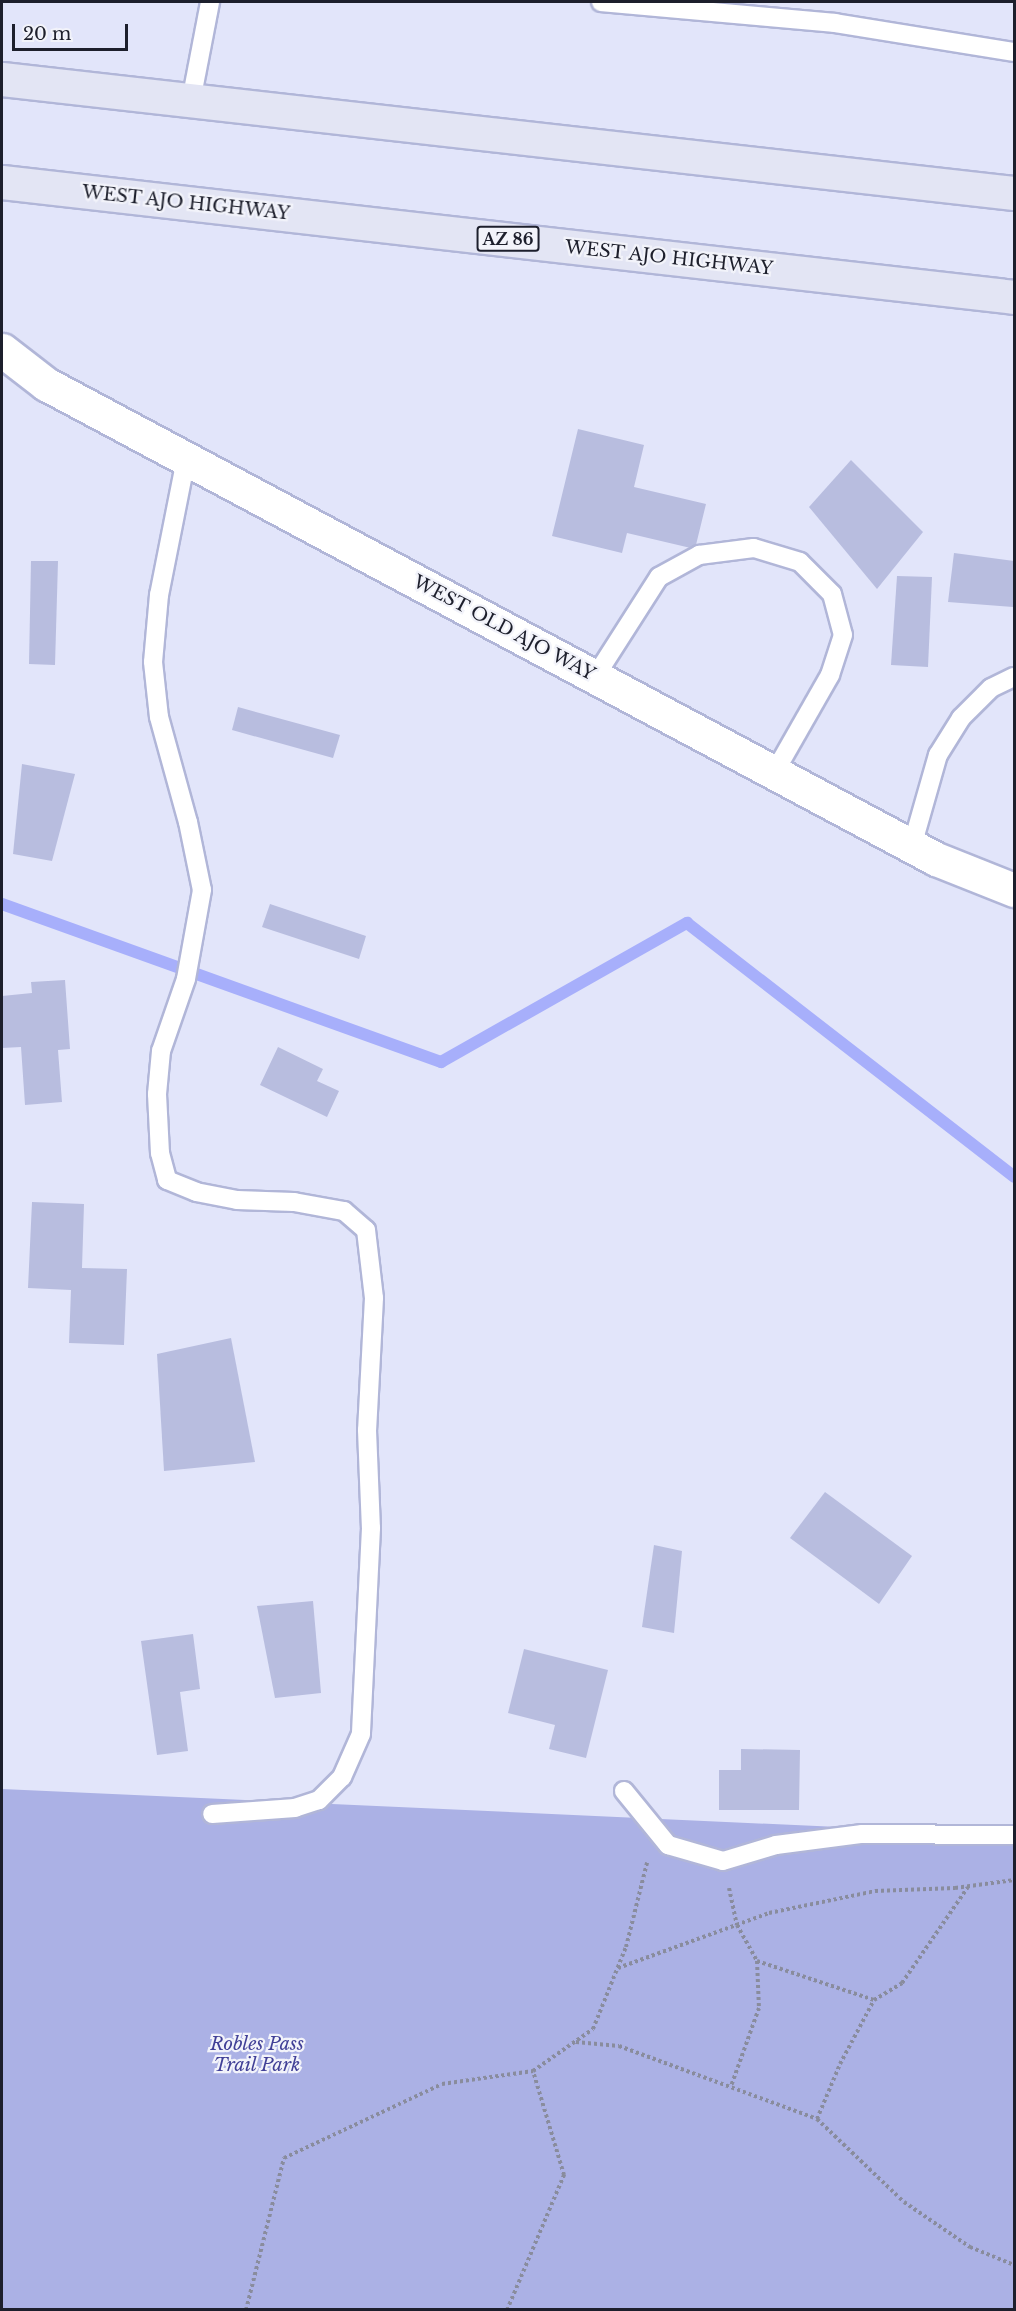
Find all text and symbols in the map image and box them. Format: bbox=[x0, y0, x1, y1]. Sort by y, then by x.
scale bar bbox=[15, 12, 130, 50]
text: 20 m bbox=[23, 23, 71, 45]
street label: WEST AJO HIGHWAY bbox=[80, 181, 292, 225]
road number: AZ 86 bbox=[476, 226, 540, 252]
street label: WEST AJO HIGHWAY bbox=[563, 236, 775, 280]
street label: WEST OLD AJO WAY bbox=[408, 570, 600, 686]
park label: Robles Pass Trail Park bbox=[210, 2034, 304, 2076]

